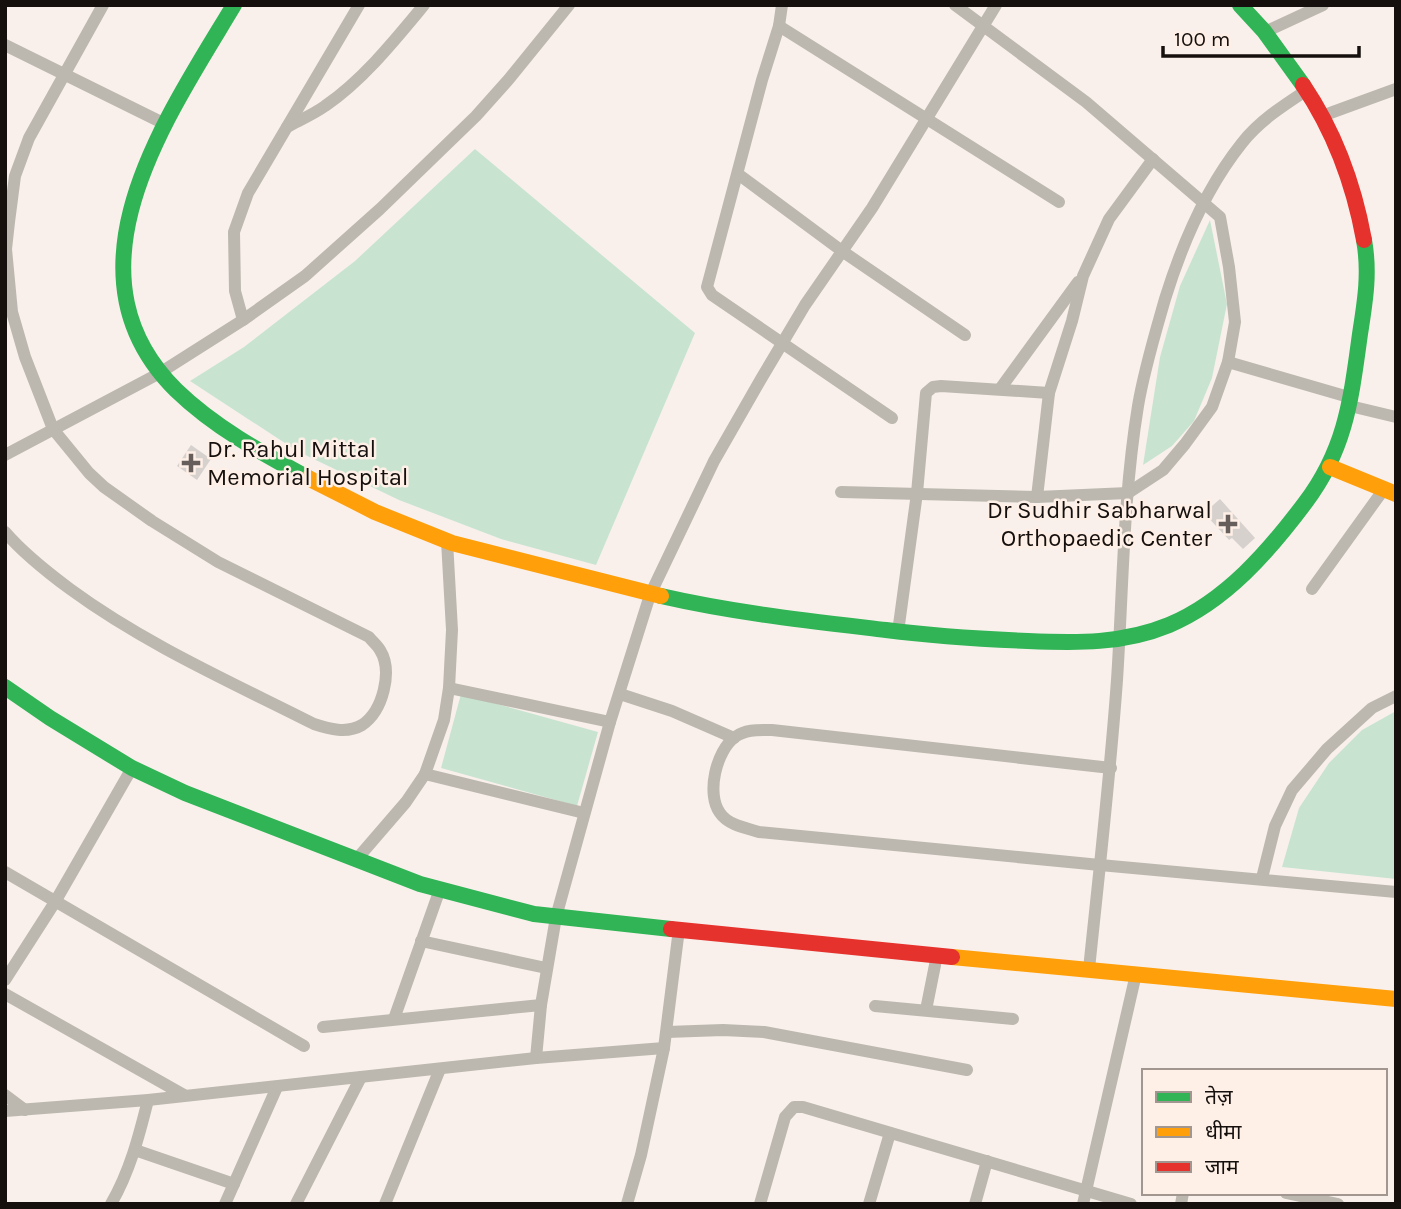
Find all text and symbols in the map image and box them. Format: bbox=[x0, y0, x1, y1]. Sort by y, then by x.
scale bar bbox=[1163, 14, 1359, 58]
text: 100 m bbox=[1174, 27, 1231, 51]
place label: Dr. Rahul Mittal Memorial Hospital bbox=[207, 435, 409, 491]
marker: Dr. Rahul Mittal Memorial Hospital bbox=[181, 453, 201, 473]
place label: Dr Sudhir Sabharwal Orthopaedic Center bbox=[987, 496, 1212, 552]
marker: Dr Sudhir Sabharwal Orthopaedic Center bbox=[1218, 514, 1238, 534]
legend bbox=[1142, 1069, 1387, 1195]
text: तेज़ bbox=[1205, 1085, 1233, 1109]
text: धीमा bbox=[1205, 1120, 1242, 1144]
text: जाम bbox=[1205, 1155, 1239, 1179]

